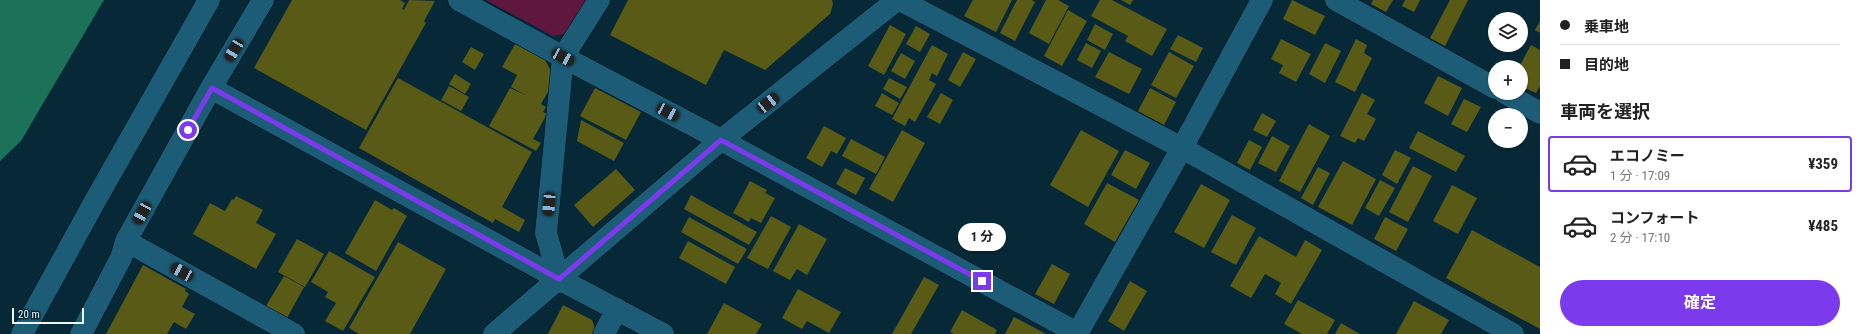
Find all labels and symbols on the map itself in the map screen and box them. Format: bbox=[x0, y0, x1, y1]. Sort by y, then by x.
car bbox=[223, 37, 245, 63]
car bbox=[550, 46, 576, 68]
car bbox=[755, 91, 781, 115]
car bbox=[655, 101, 681, 123]
route start bbox=[179, 121, 197, 139]
car bbox=[542, 192, 556, 216]
car bbox=[131, 200, 153, 226]
callout: 1 分 bbox=[958, 223, 1006, 251]
car bbox=[169, 261, 195, 283]
route end bbox=[973, 272, 991, 290]
scale bar bbox=[12, 306, 84, 325]

